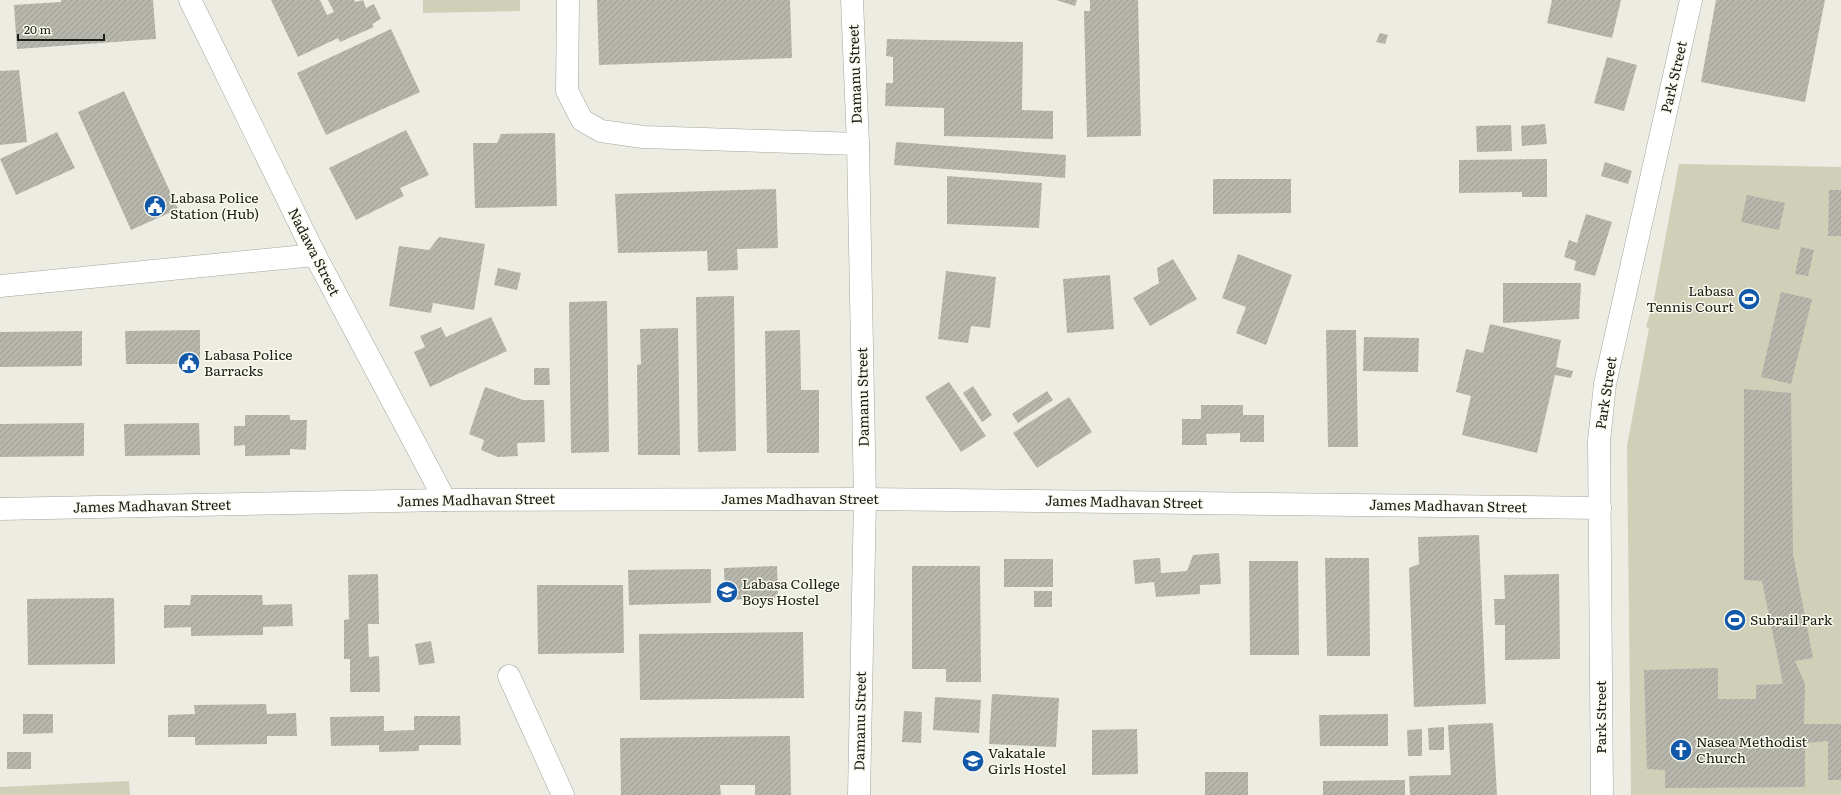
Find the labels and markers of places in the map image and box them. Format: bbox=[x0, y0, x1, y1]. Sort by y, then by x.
place label: Labasa Police Station (Hub) bbox=[170, 187, 259, 223]
public building icon: Labasa Police Station (Hub) bbox=[142, 193, 168, 219]
place label: Labasa Tennis Court bbox=[1646, 280, 1734, 316]
sports icon: Labasa Tennis Court bbox=[1736, 286, 1762, 312]
place label: Labasa Police Barracks bbox=[204, 344, 293, 380]
public building icon: Labasa Police Barracks bbox=[176, 350, 202, 376]
place label: Labasa College Boys Hostel bbox=[742, 573, 840, 609]
school or university icon: Labasa College Boys Hostel bbox=[714, 579, 740, 605]
sports icon: Subrail Park bbox=[1722, 607, 1748, 633]
place label: Subrail Park bbox=[1750, 609, 1833, 629]
place label: Nasea Methodist Church bbox=[1696, 731, 1808, 767]
church icon: Nasea Methodist Church bbox=[1668, 737, 1694, 763]
place label: Vakatale Girls Hostel bbox=[988, 742, 1067, 778]
school or university icon: Vakatale Girls Hostel bbox=[960, 748, 986, 774]

